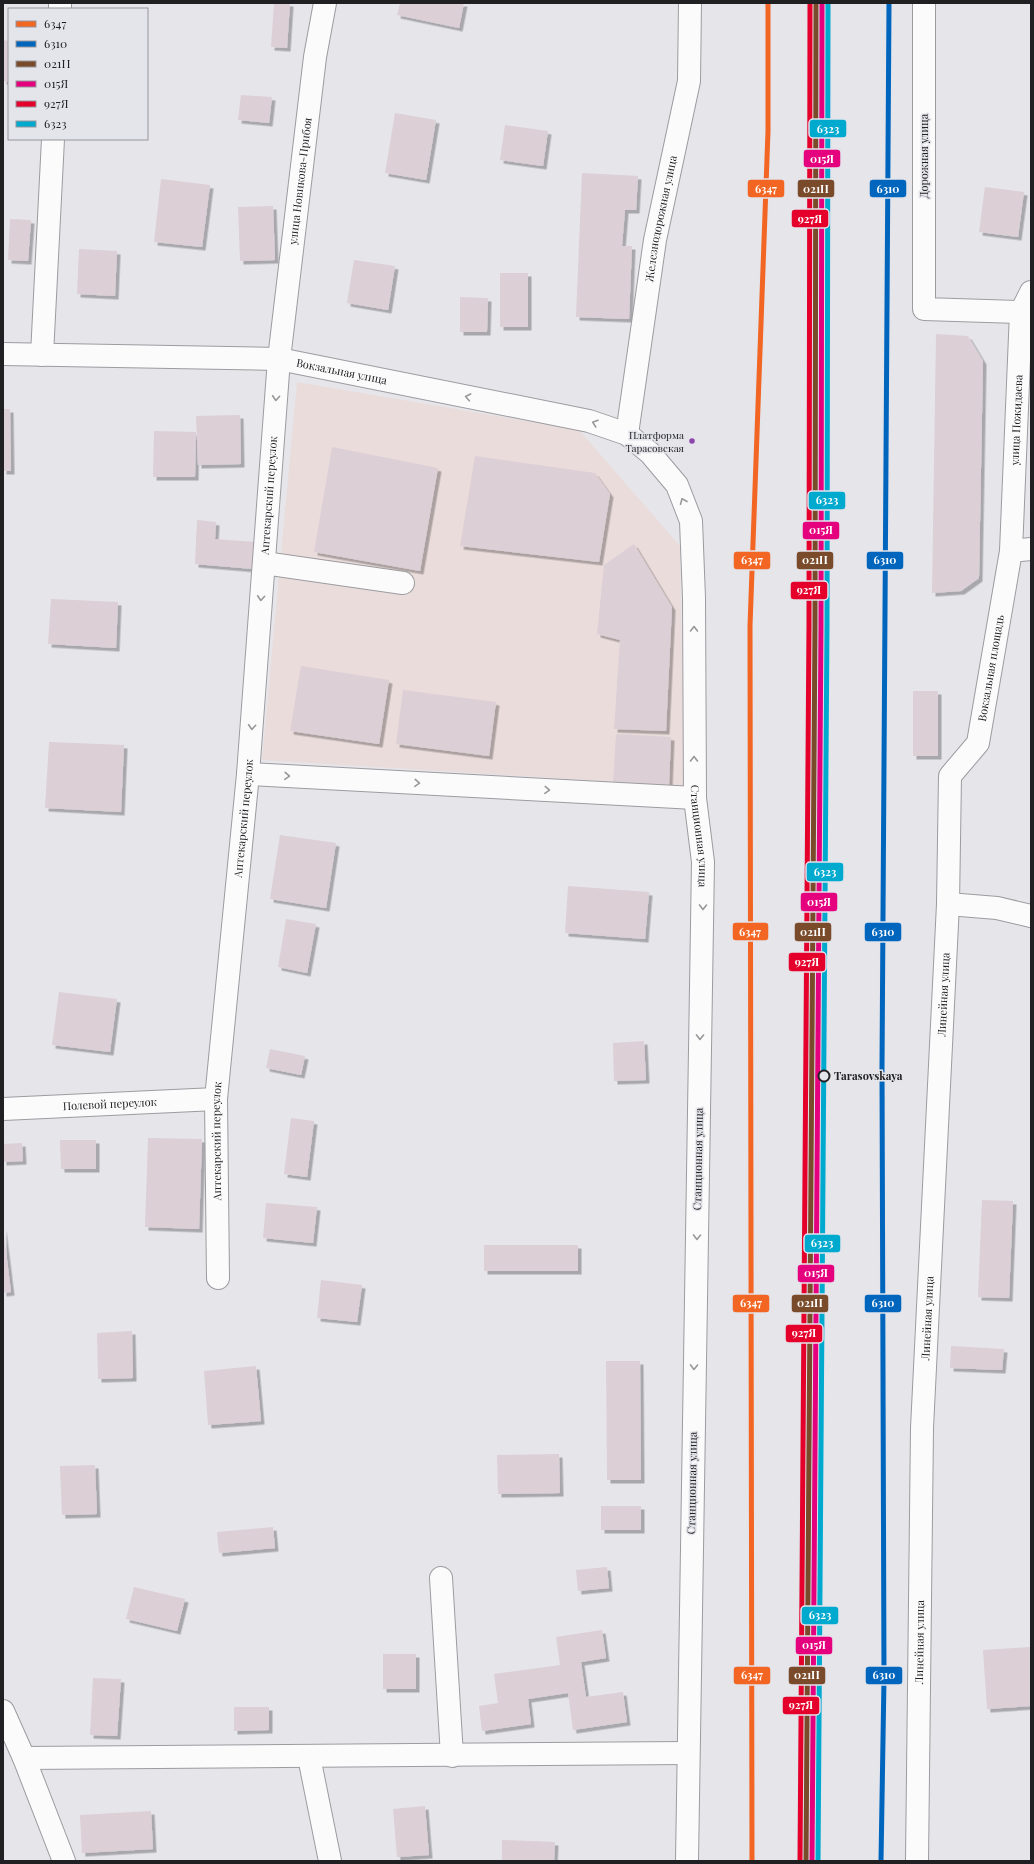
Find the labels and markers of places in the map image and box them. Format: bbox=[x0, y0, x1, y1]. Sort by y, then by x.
place label: Платформа Тарасовская bbox=[625, 428, 685, 455]
marker: Платформа Тарасовская bbox=[687, 436, 697, 446]
place label: Tarasovskaya bbox=[834, 1068, 903, 1083]
marker: Tarasovskaya bbox=[817, 1069, 831, 1083]

